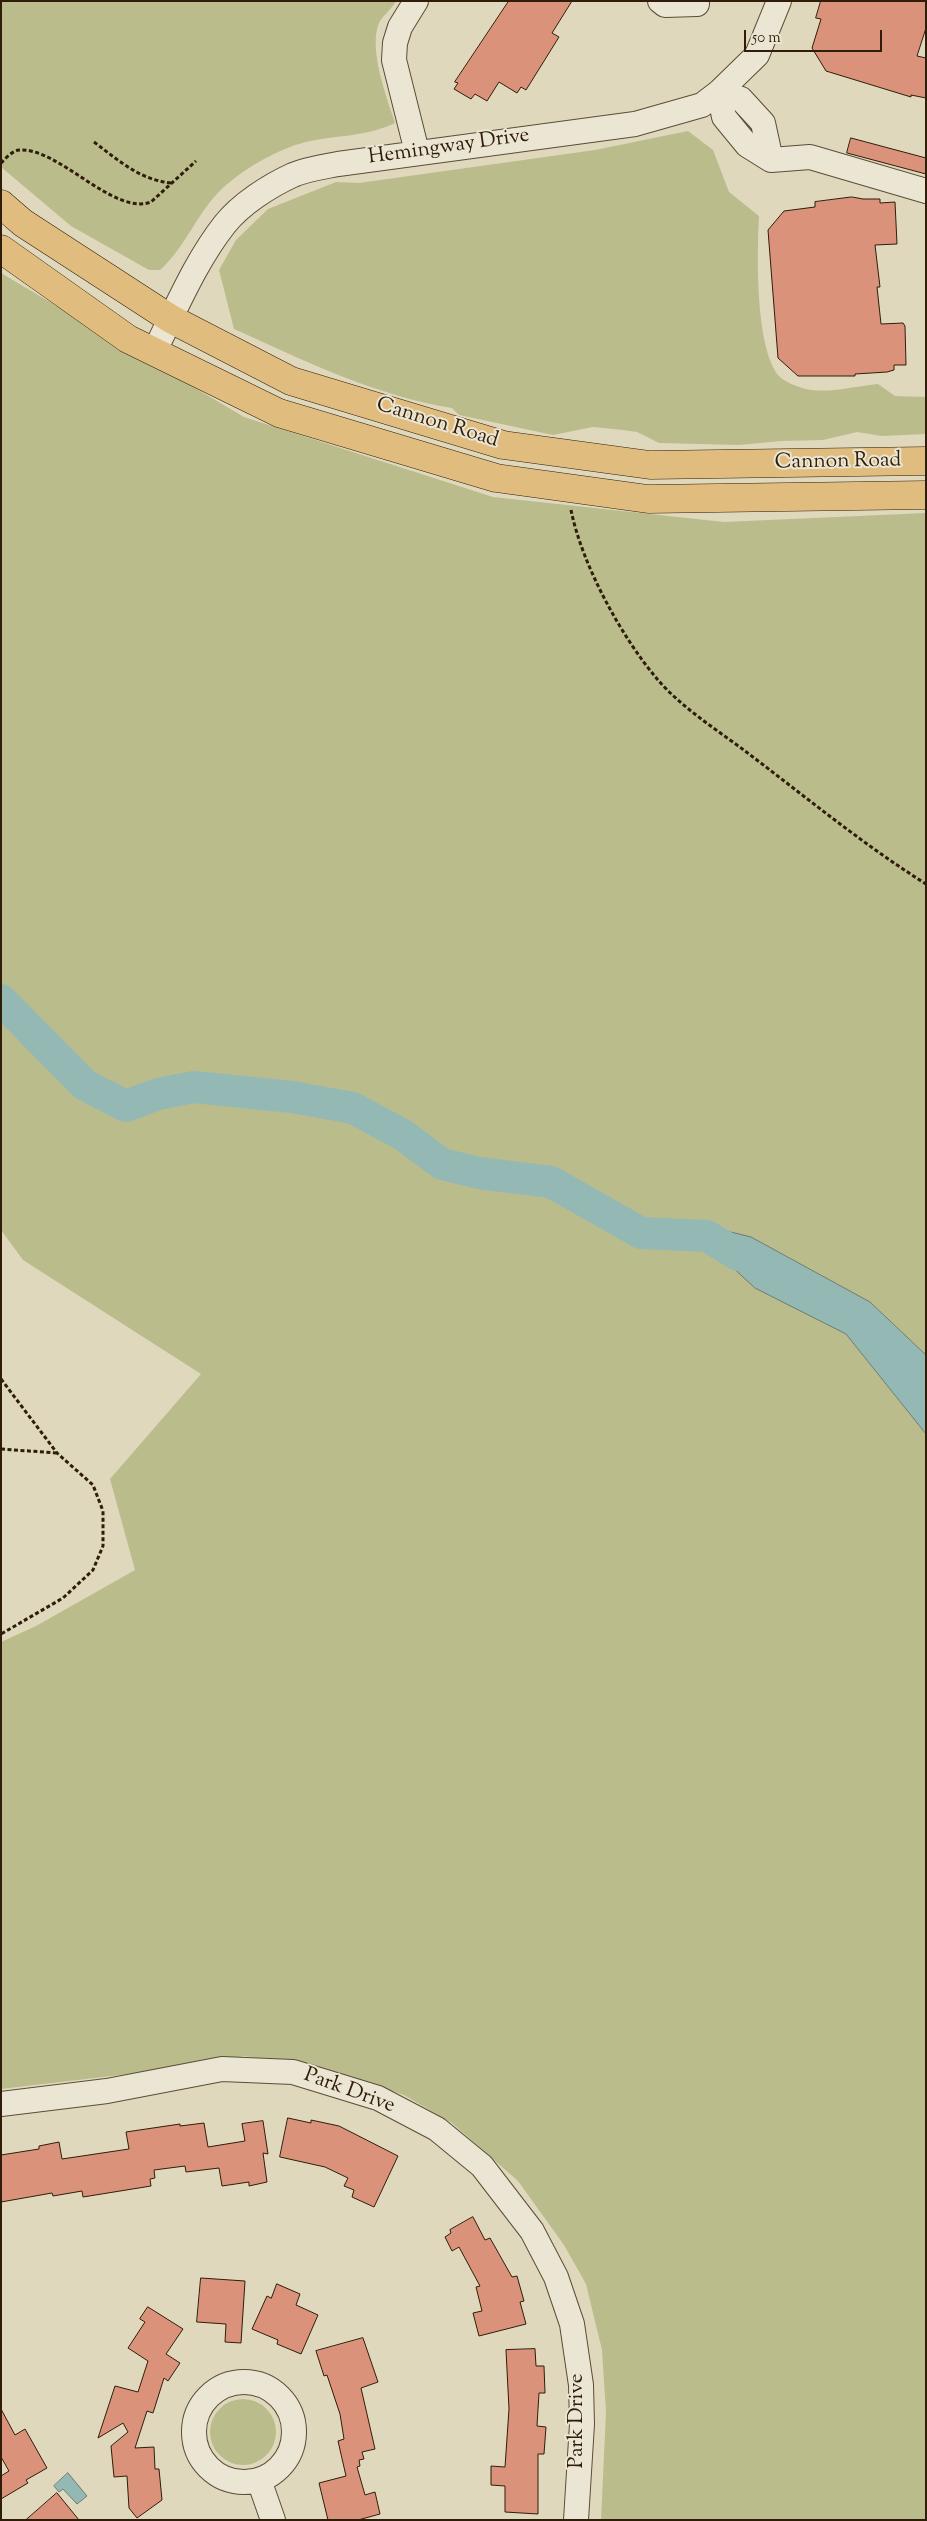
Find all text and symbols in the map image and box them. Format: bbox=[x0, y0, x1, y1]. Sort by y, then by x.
scale bar bbox=[747, 20, 884, 52]
text: 50 m bbox=[752, 28, 781, 49]
street label: Hemingway Drive bbox=[367, 124, 531, 172]
street label: Cannon Road bbox=[373, 393, 501, 455]
street label: Cannon Road bbox=[775, 449, 901, 477]
street label: Park Drive bbox=[300, 2064, 398, 2120]
street label: Park Drive bbox=[565, 2373, 591, 2469]

